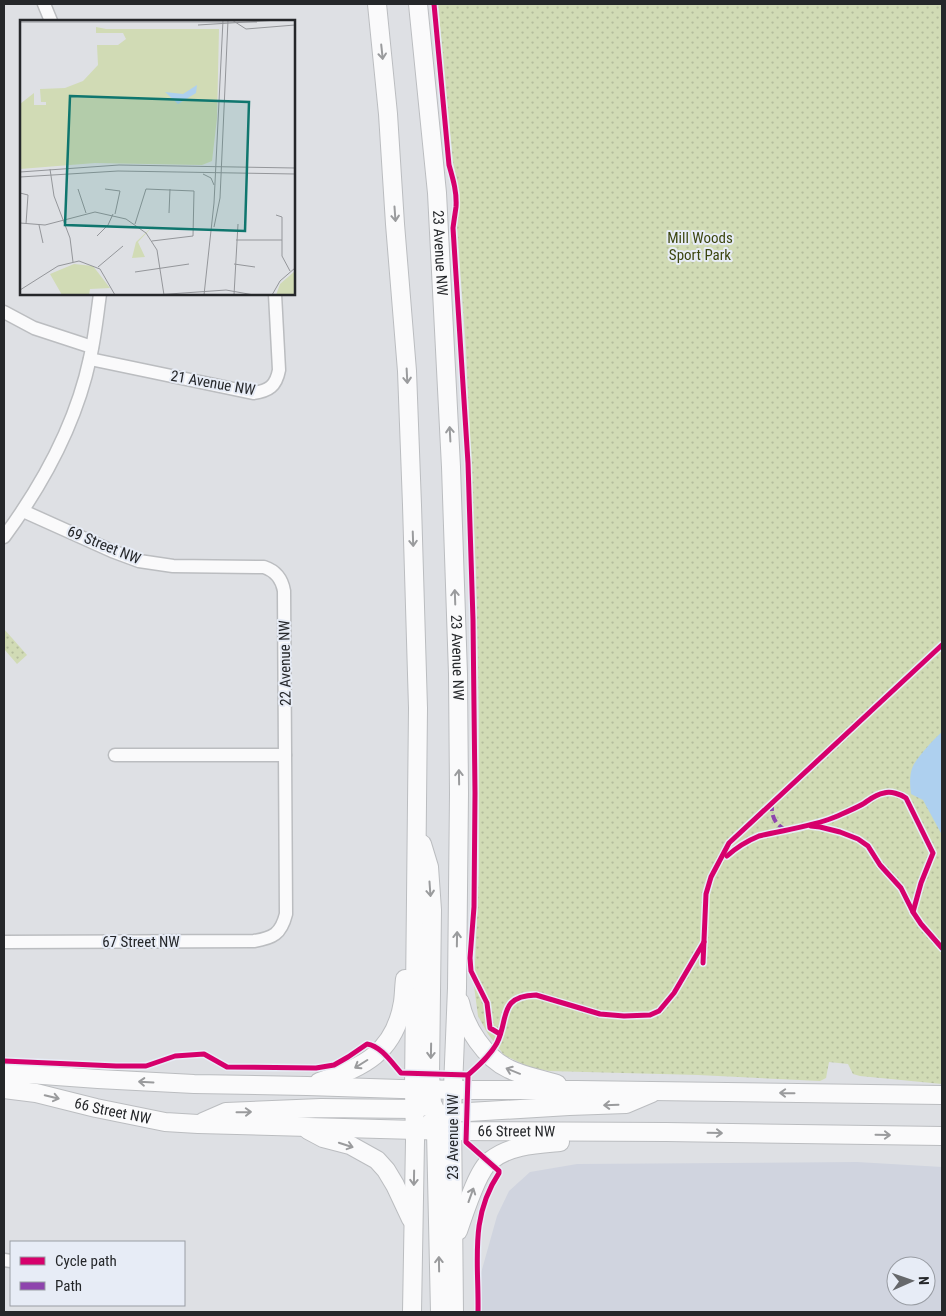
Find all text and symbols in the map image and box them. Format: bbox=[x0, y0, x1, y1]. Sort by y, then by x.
inset map bbox=[20, 20, 295, 295]
one-way arrow bbox=[377, 44, 387, 60]
one-way arrow bbox=[390, 206, 399, 222]
street label: 23 Avenue NW bbox=[429, 210, 451, 297]
park label: Mill Woods Sport Park bbox=[667, 229, 733, 264]
street label: 21 Avenue NW bbox=[169, 367, 257, 399]
one-way arrow bbox=[403, 368, 412, 384]
one-way arrow bbox=[445, 427, 455, 443]
street label: 69 Street NW bbox=[65, 522, 144, 568]
one-way arrow bbox=[409, 530, 418, 546]
one-way arrow bbox=[451, 589, 460, 605]
street label: 23 Avenue NW bbox=[447, 614, 467, 701]
street label: 22 Avenue NW bbox=[275, 619, 295, 706]
one-way arrow bbox=[454, 769, 464, 785]
one-way arrow bbox=[426, 880, 435, 896]
one-way arrow bbox=[453, 931, 462, 947]
street label: 67 Street NW bbox=[102, 933, 180, 951]
one-way arrow bbox=[426, 1042, 436, 1059]
one-way arrow bbox=[355, 1060, 369, 1070]
one-way arrow bbox=[506, 1065, 521, 1075]
one-way arrow bbox=[138, 1077, 154, 1086]
one-way arrow bbox=[779, 1088, 796, 1098]
one-way arrow bbox=[43, 1092, 59, 1102]
street label: 66 Street NW bbox=[73, 1094, 153, 1128]
street label: 23 Avenue NW bbox=[444, 1094, 462, 1180]
one-way arrow bbox=[604, 1100, 620, 1109]
one-way arrow bbox=[236, 1107, 252, 1116]
street label: 66 Street NW bbox=[477, 1122, 556, 1140]
one-way arrow bbox=[706, 1128, 722, 1137]
one-way arrow bbox=[874, 1130, 890, 1140]
one-way arrow bbox=[338, 1140, 354, 1150]
one-way arrow bbox=[410, 1169, 419, 1185]
one-way arrow bbox=[467, 1188, 476, 1203]
legend bbox=[10, 1241, 185, 1306]
text: Cycle path bbox=[55, 1252, 117, 1270]
one-way arrow bbox=[434, 1256, 444, 1272]
north arrow bbox=[886, 1256, 936, 1306]
text: N bbox=[916, 1276, 932, 1285]
text: Path bbox=[55, 1277, 82, 1295]

